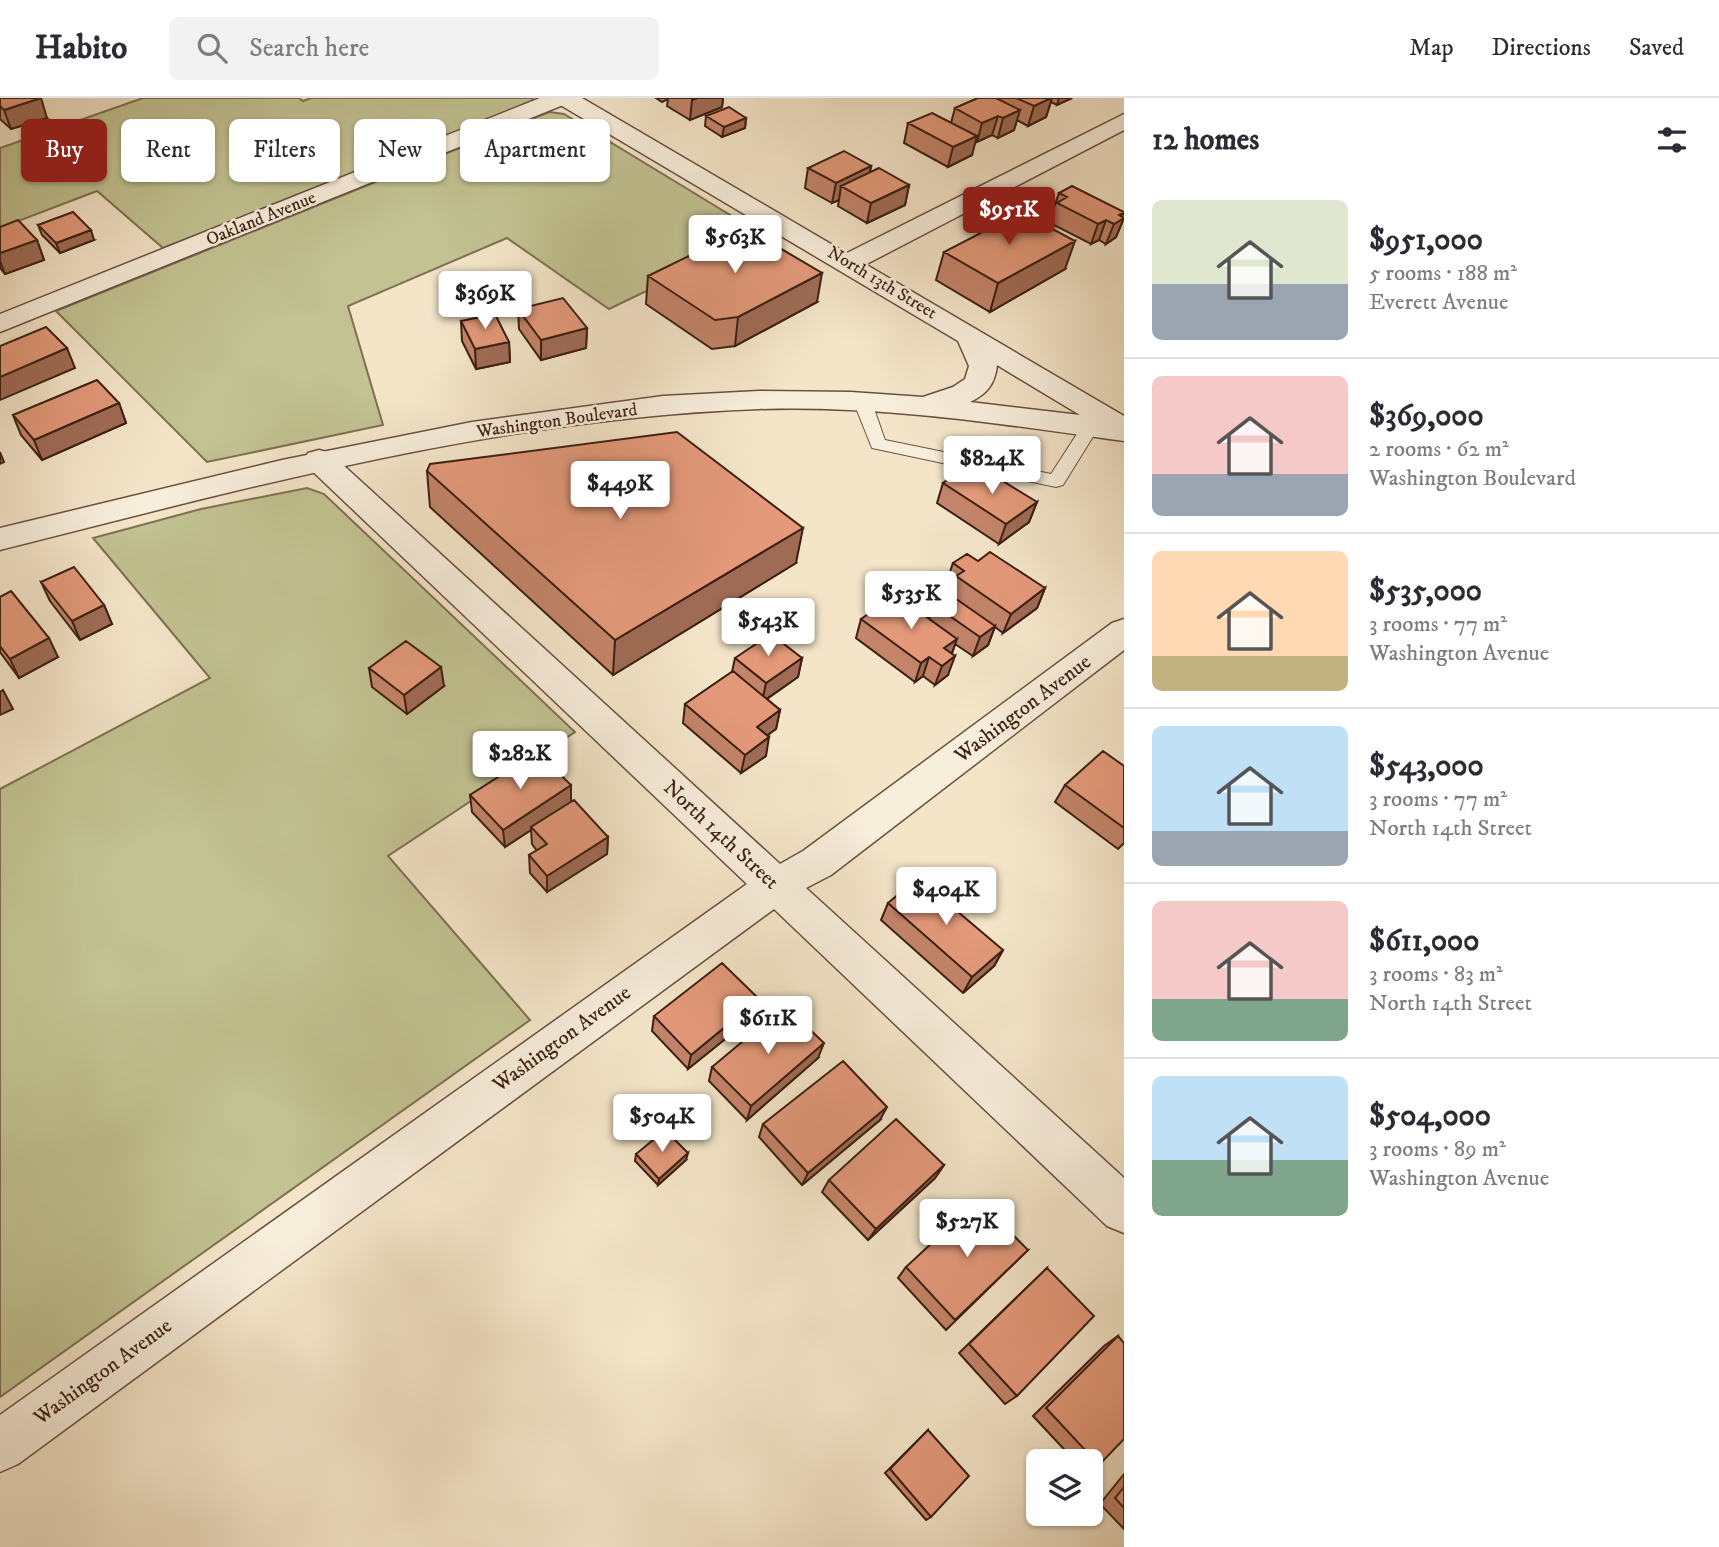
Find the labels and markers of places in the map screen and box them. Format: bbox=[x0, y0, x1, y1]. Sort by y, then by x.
pin: $951K bbox=[960, 188, 1058, 247]
pin: $563K bbox=[686, 216, 784, 275]
pin: $369K bbox=[436, 272, 534, 331]
pin: $824K bbox=[943, 436, 1041, 496]
pin: $449K bbox=[571, 462, 669, 521]
pin: $535K bbox=[862, 572, 960, 631]
pin: $543K bbox=[719, 598, 817, 658]
pin: $282K bbox=[471, 732, 569, 791]
pin: $404K bbox=[897, 868, 995, 927]
pin: $611K bbox=[719, 996, 817, 1056]
pin: $504K bbox=[613, 1094, 711, 1154]
pin: $527K bbox=[918, 1200, 1016, 1259]

